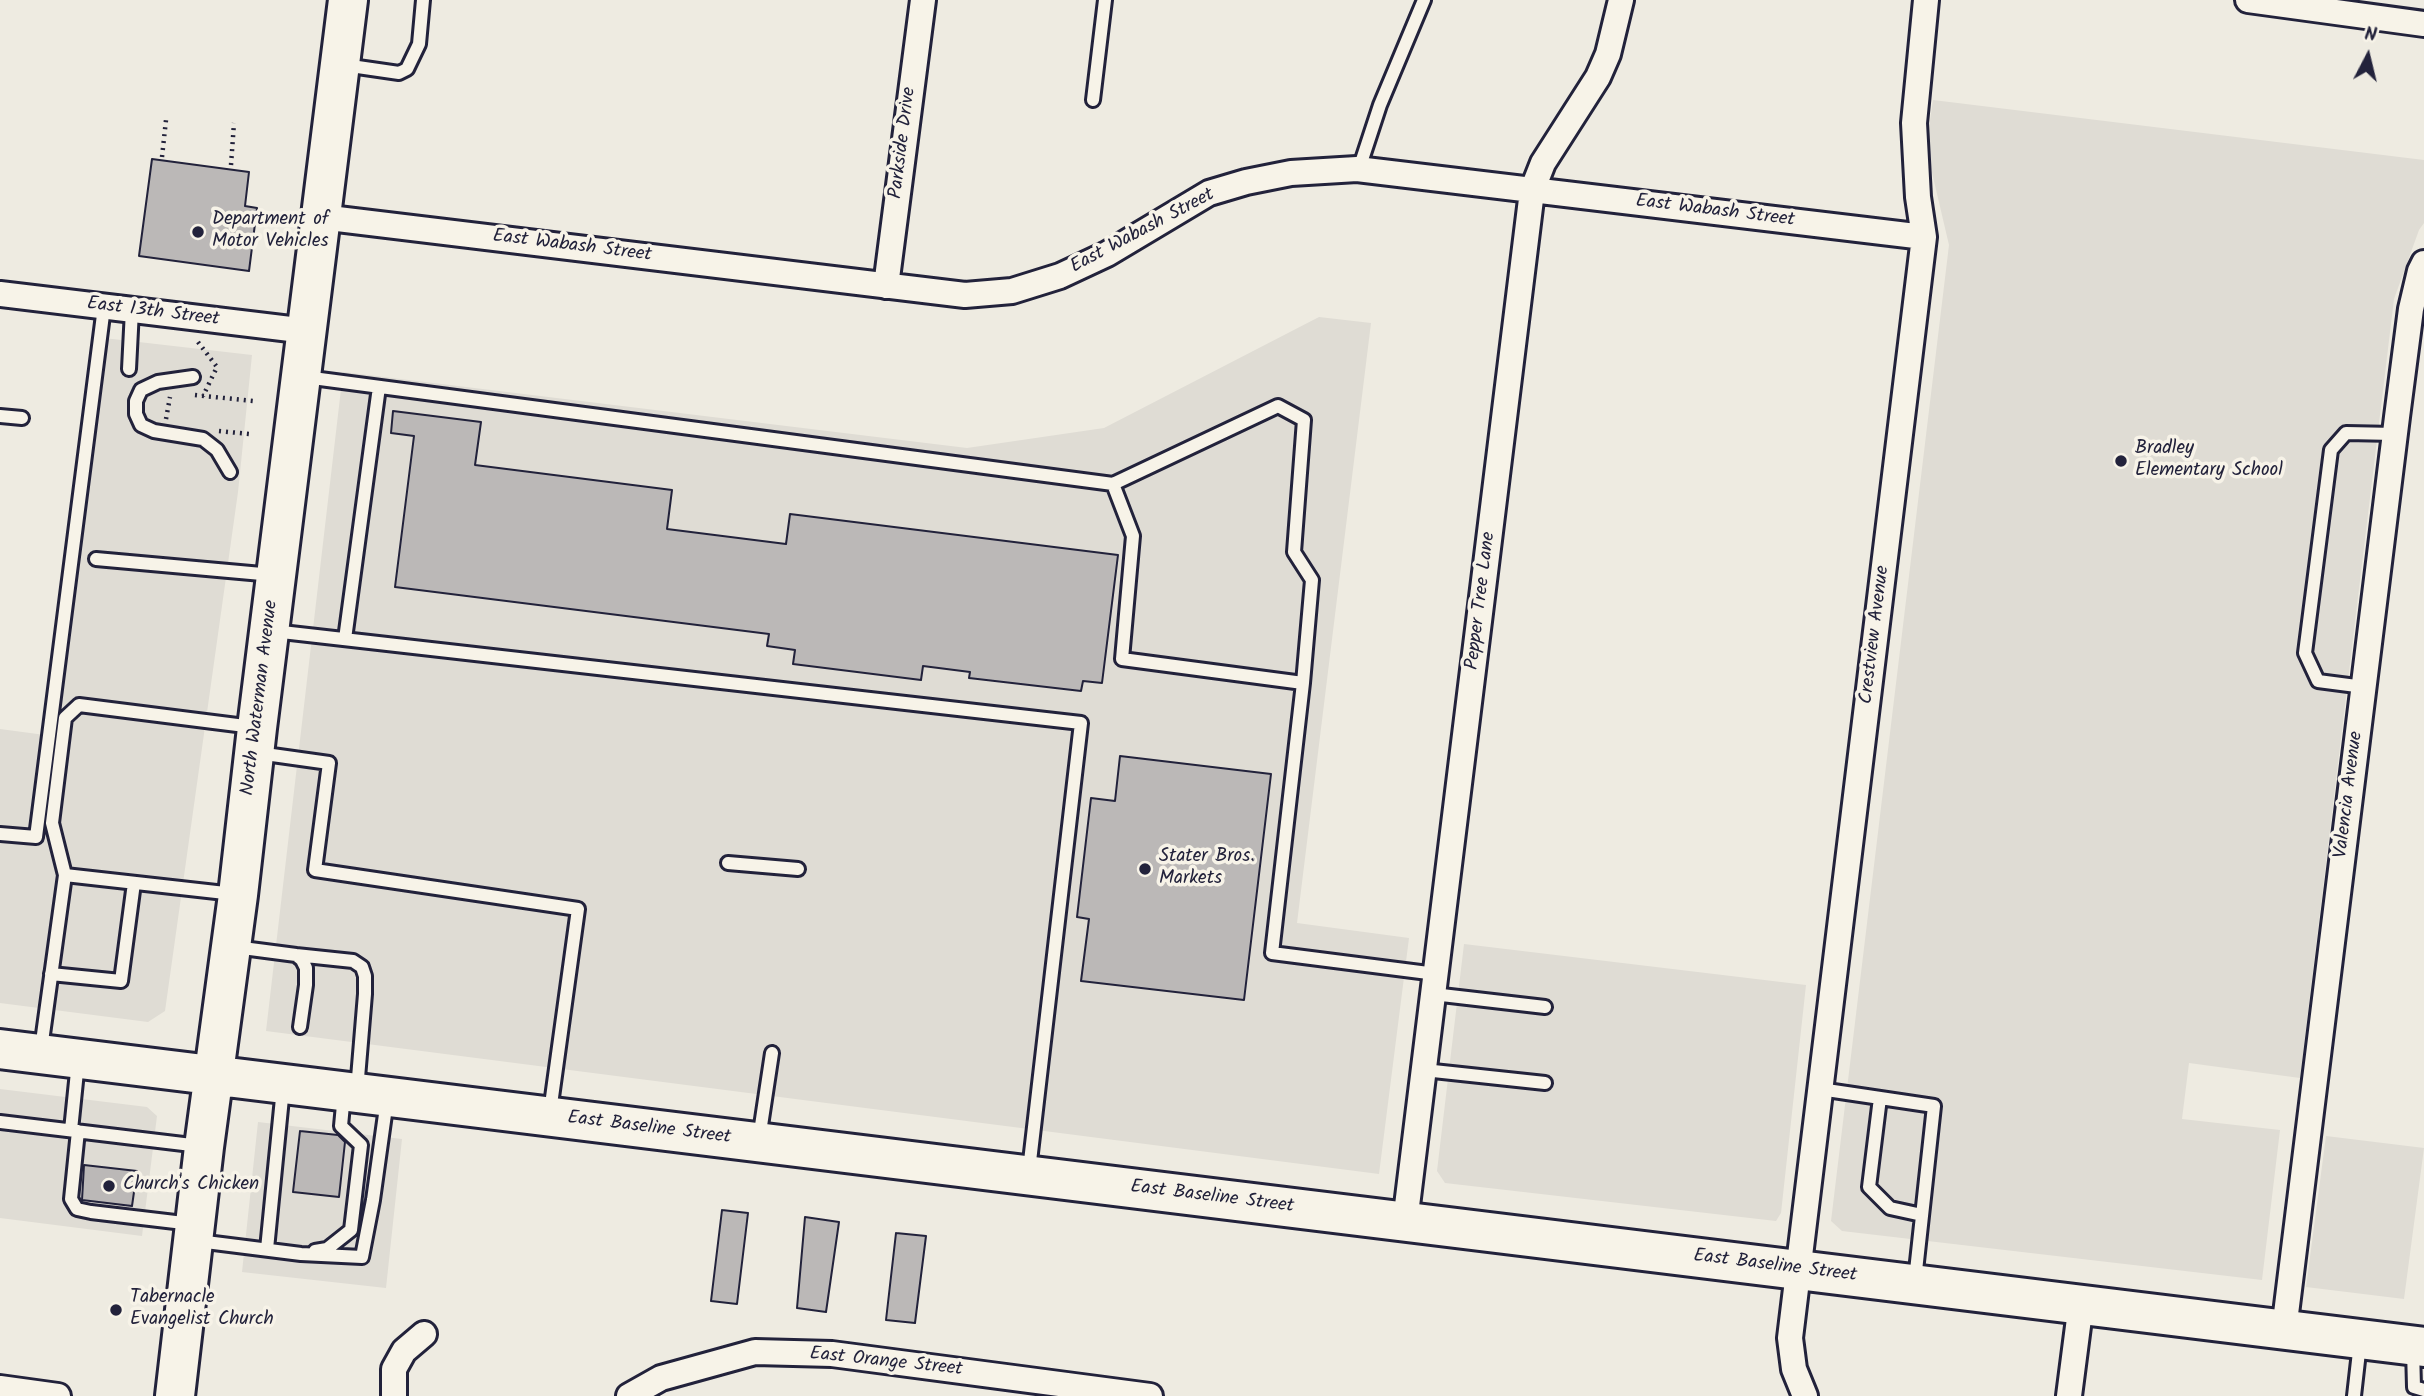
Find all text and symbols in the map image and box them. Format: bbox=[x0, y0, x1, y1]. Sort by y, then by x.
text: N bbox=[2363, 20, 2378, 51]
north arrow bbox=[2333, 21, 2403, 91]
street label: Parkside Drive bbox=[886, 86, 922, 200]
street label: East Wabash Street bbox=[1067, 184, 1219, 280]
street label: East Wabash Street bbox=[1634, 191, 1796, 233]
place label: Department of Motor Vehicles bbox=[212, 210, 329, 254]
marker: Department of Motor Vehicles bbox=[190, 224, 206, 240]
street label: East Wabash Street bbox=[491, 226, 653, 268]
street label: East 13th Street bbox=[85, 294, 221, 332]
place label: Bradley Elementary School bbox=[2135, 439, 2283, 483]
marker: Bradley Elementary School bbox=[2113, 453, 2129, 469]
street label: Pepper Tree Lane bbox=[1462, 531, 1502, 671]
street label: Crestview Avenue bbox=[1856, 565, 1896, 705]
street label: North Waterman Avenue bbox=[238, 599, 284, 797]
street label: Valencia Avenue bbox=[2331, 730, 2369, 860]
place label: Stater Bros. Markets bbox=[1159, 847, 1255, 891]
marker: Stater Bros. Markets bbox=[1137, 861, 1153, 877]
street label: East Baseline Street bbox=[566, 1108, 732, 1150]
place label: Church's Chicken bbox=[123, 1175, 259, 1197]
street label: East Baseline Street bbox=[1129, 1177, 1295, 1219]
marker: Church's Chicken bbox=[101, 1178, 117, 1194]
street label: East Baseline Street bbox=[1692, 1246, 1858, 1288]
place label: Tabernacle Evangelist Church bbox=[130, 1288, 274, 1332]
marker: Tabernacle Evangelist Church bbox=[108, 1302, 124, 1318]
street label: East Orange Street bbox=[809, 1344, 963, 1382]

